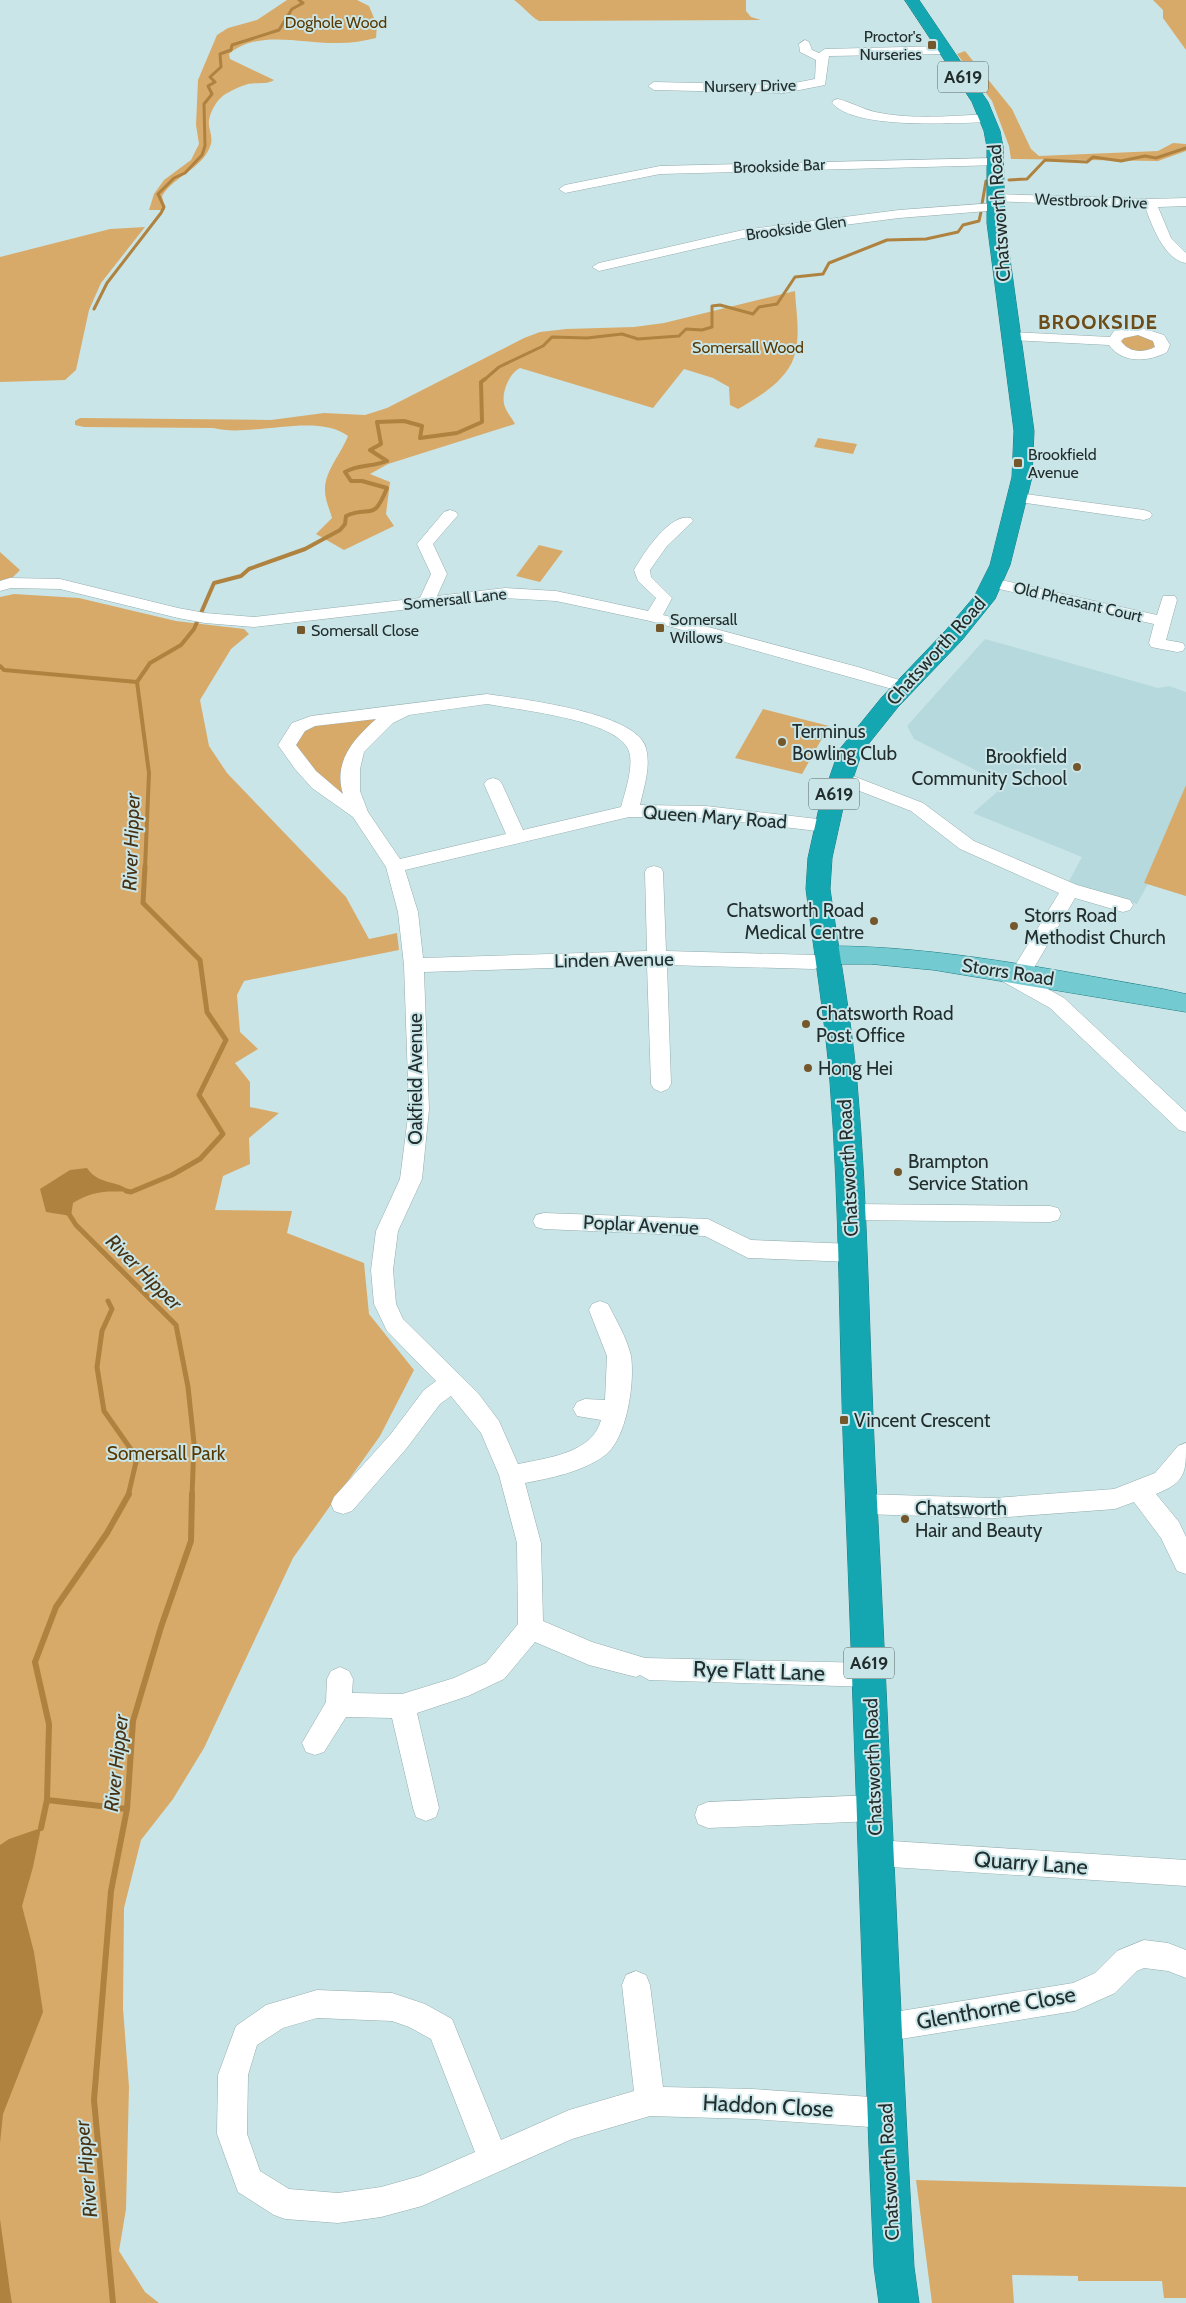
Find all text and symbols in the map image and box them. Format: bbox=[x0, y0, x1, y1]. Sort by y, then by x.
park label: Doghole Wood bbox=[285, 13, 387, 32]
place label: Proctor's Nurseries bbox=[859, 27, 922, 64]
marker: Proctor's Nurseries bbox=[926, 39, 938, 51]
road number: A619 bbox=[938, 62, 988, 92]
street label: Nursery Drive bbox=[704, 76, 796, 96]
street label: Chatsworth Road bbox=[983, 144, 1015, 282]
street label: Brookside Bar bbox=[733, 155, 826, 177]
street label: Westbrook Drive bbox=[1034, 190, 1148, 212]
street label: Brookside Glen bbox=[745, 212, 848, 244]
district label: BROOKSIDE bbox=[1038, 310, 1158, 334]
park label: Somersall Wood bbox=[692, 338, 804, 357]
place label: Brookfield Avenue bbox=[1028, 445, 1097, 482]
marker: Brookfield Avenue bbox=[1012, 457, 1024, 469]
street label: Old Pheasant Court bbox=[1012, 578, 1145, 626]
street label: Somersall Lane bbox=[402, 584, 508, 614]
street label: Chatsworth Road bbox=[881, 592, 991, 710]
place label: Somersall Willows bbox=[670, 610, 738, 647]
place label: Somersall Close bbox=[311, 621, 419, 640]
marker: Somersall Willows bbox=[654, 622, 666, 634]
marker: Somersall Close bbox=[295, 624, 307, 636]
place label: Terminus Bowling Club bbox=[792, 720, 897, 765]
marker: Terminus Bowling Club bbox=[776, 736, 788, 748]
place label: Brookfield Community School bbox=[912, 745, 1068, 790]
marker: Brookfield Community School bbox=[1071, 761, 1083, 773]
road number: A619 bbox=[809, 779, 859, 810]
water label: River Hipper bbox=[117, 792, 145, 891]
street label: Queen Mary Road bbox=[642, 800, 788, 834]
place label: Chatsworth Road Medical Centre bbox=[726, 899, 864, 944]
place label: Storrs Road Methodist Church bbox=[1024, 904, 1166, 949]
marker: Chatsworth Road Medical Centre bbox=[868, 915, 880, 927]
marker: Storrs Road Methodist Church bbox=[1008, 920, 1020, 932]
street label: Linden Avenue bbox=[554, 947, 674, 973]
street label: Storrs Road bbox=[960, 953, 1056, 991]
place label: Chatsworth Road Post Office bbox=[816, 1002, 954, 1047]
street label: Oakfield Avenue bbox=[404, 1013, 427, 1145]
marker: Chatsworth Road Post Office bbox=[800, 1018, 812, 1030]
place label: Hong Hei bbox=[818, 1057, 893, 1080]
marker: Hong Hei bbox=[802, 1062, 814, 1074]
street label: Chatsworth Road bbox=[833, 1099, 863, 1237]
place label: Brampton Service Station bbox=[908, 1150, 1028, 1195]
marker: Brampton Service Station bbox=[892, 1166, 904, 1178]
street label: Poplar Avenue bbox=[583, 1210, 700, 1240]
water label: River Hipper bbox=[101, 1229, 188, 1316]
place label: Vincent Crescent bbox=[854, 1409, 991, 1432]
marker: Vincent Crescent bbox=[838, 1414, 850, 1426]
park label: Somersall Park bbox=[107, 1442, 226, 1465]
place label: Chatsworth Hair and Beauty bbox=[915, 1497, 1043, 1542]
marker: Chatsworth Hair and Beauty bbox=[899, 1513, 911, 1525]
road number: A619 bbox=[844, 1648, 894, 1679]
street label: Rye Flatt Lane bbox=[692, 1655, 826, 1687]
street label: Chatsworth Road bbox=[859, 1698, 887, 1836]
water label: River Hipper bbox=[99, 1712, 133, 1813]
street label: Quarry Lane bbox=[973, 1846, 1089, 1880]
street label: Glenthorne Close bbox=[914, 1981, 1078, 2035]
street label: Haddon Close bbox=[702, 2089, 834, 2123]
street label: Chatsworth Road bbox=[874, 2103, 904, 2241]
water label: River Hipper bbox=[70, 2119, 102, 2219]

